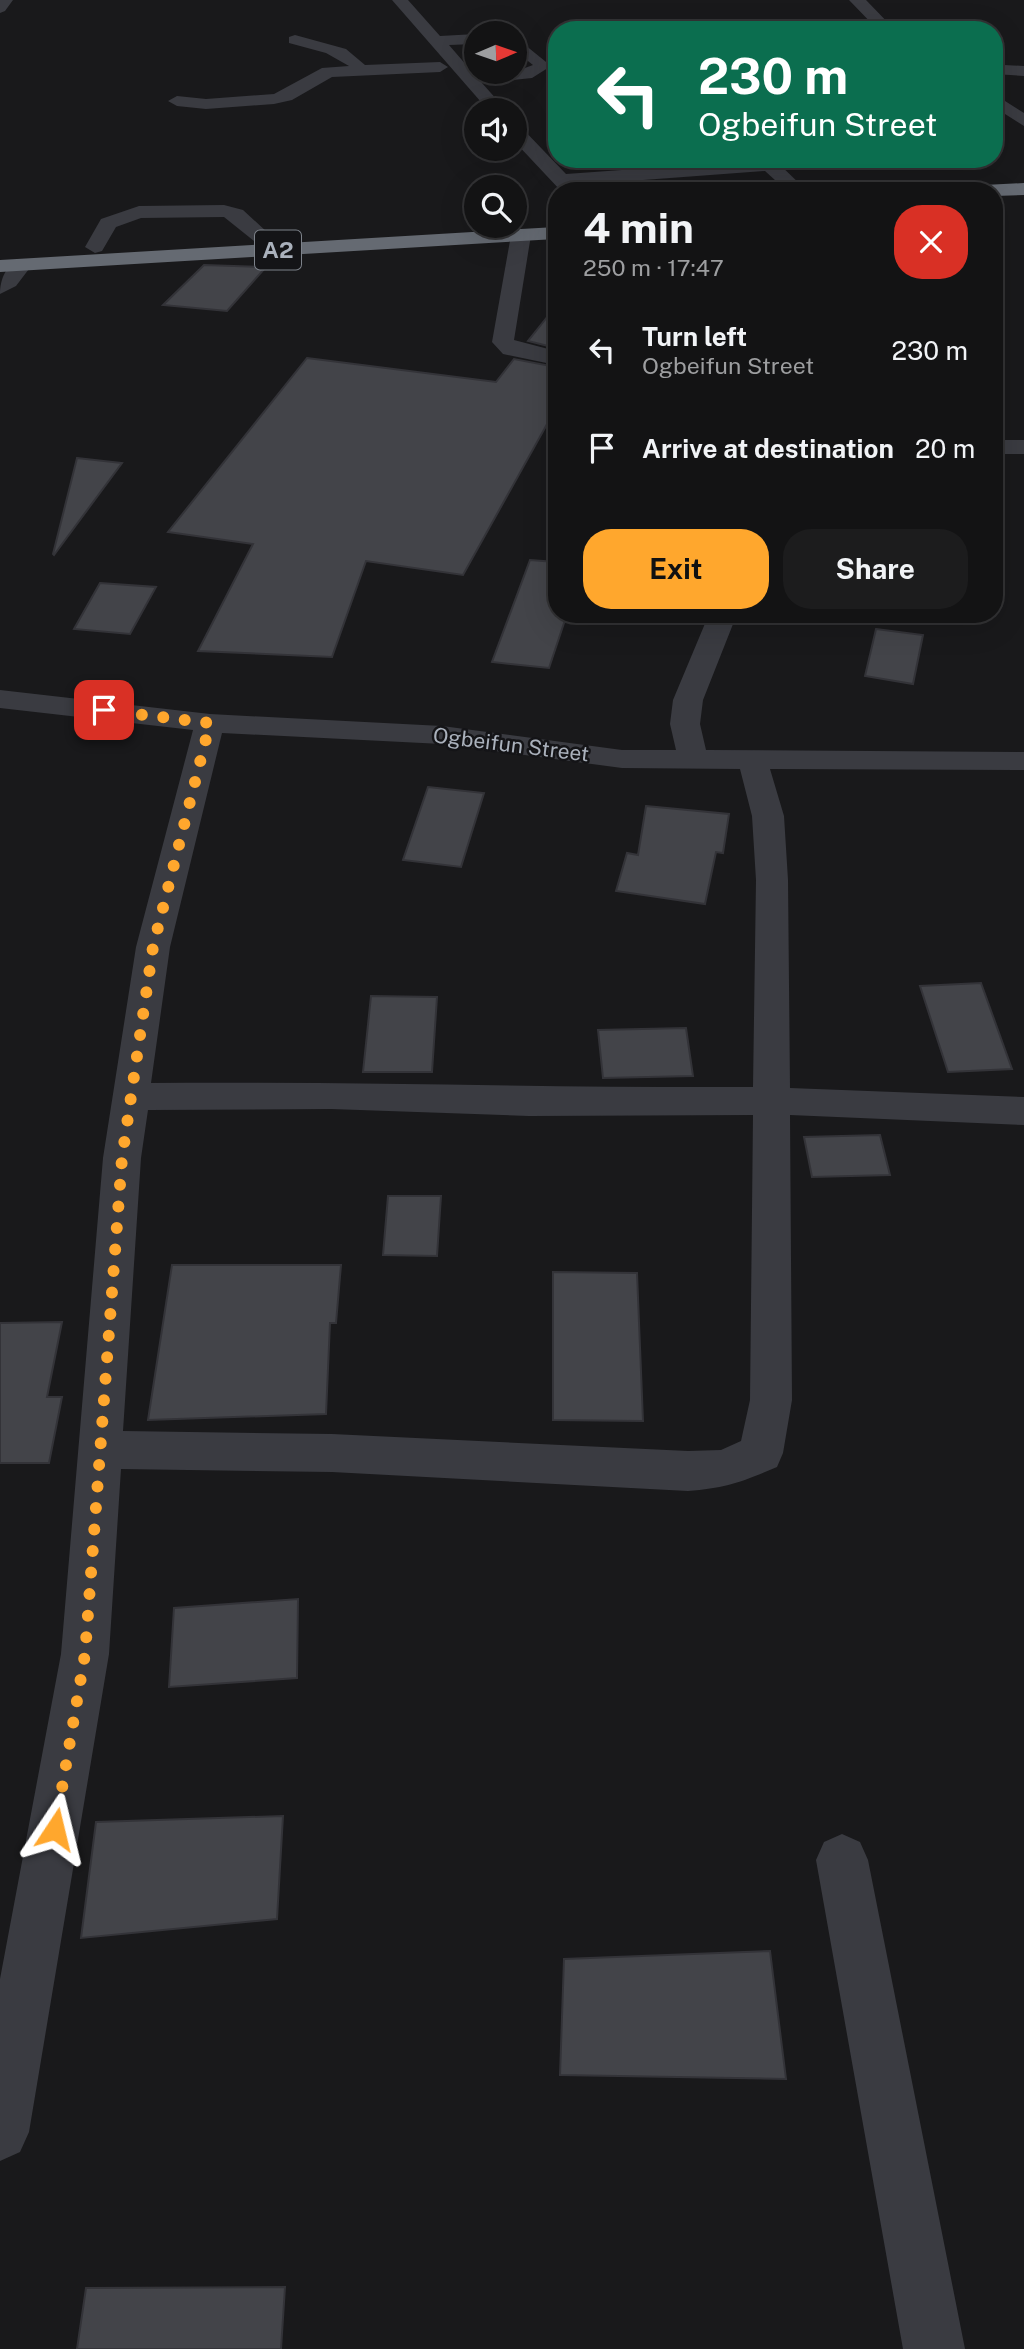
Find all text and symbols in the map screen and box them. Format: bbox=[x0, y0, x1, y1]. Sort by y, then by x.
north arrow bbox=[464, 21, 527, 84]
map controls bbox=[464, 21, 527, 238]
text: 230 m bbox=[698, 47, 848, 105]
icon: left bbox=[583, 49, 674, 140]
button: sound bbox=[464, 98, 527, 161]
text: Ogbeifun Street bbox=[698, 106, 938, 143]
button: search bbox=[464, 175, 527, 238]
text: 4 min bbox=[583, 203, 694, 252]
button: close bbox=[894, 205, 968, 279]
road number: A2 bbox=[255, 230, 301, 270]
text: 250 m · 17:47 bbox=[583, 254, 724, 281]
text: Turn left bbox=[642, 321, 747, 352]
icon: left bbox=[583, 331, 621, 369]
text: 230 m bbox=[892, 335, 968, 366]
text: Ogbeifun Street bbox=[642, 352, 814, 379]
icon: arrive bbox=[583, 429, 621, 467]
text: Arrive at destination bbox=[642, 433, 894, 464]
text: 20 m bbox=[915, 433, 975, 464]
button: Exit bbox=[583, 529, 769, 609]
button: Share bbox=[783, 529, 968, 609]
pin bbox=[74, 680, 134, 740]
icon: arrive bbox=[85, 691, 123, 729]
street label: Ogbeifun Street bbox=[432, 723, 591, 766]
position arrow bbox=[18, 1792, 92, 1866]

